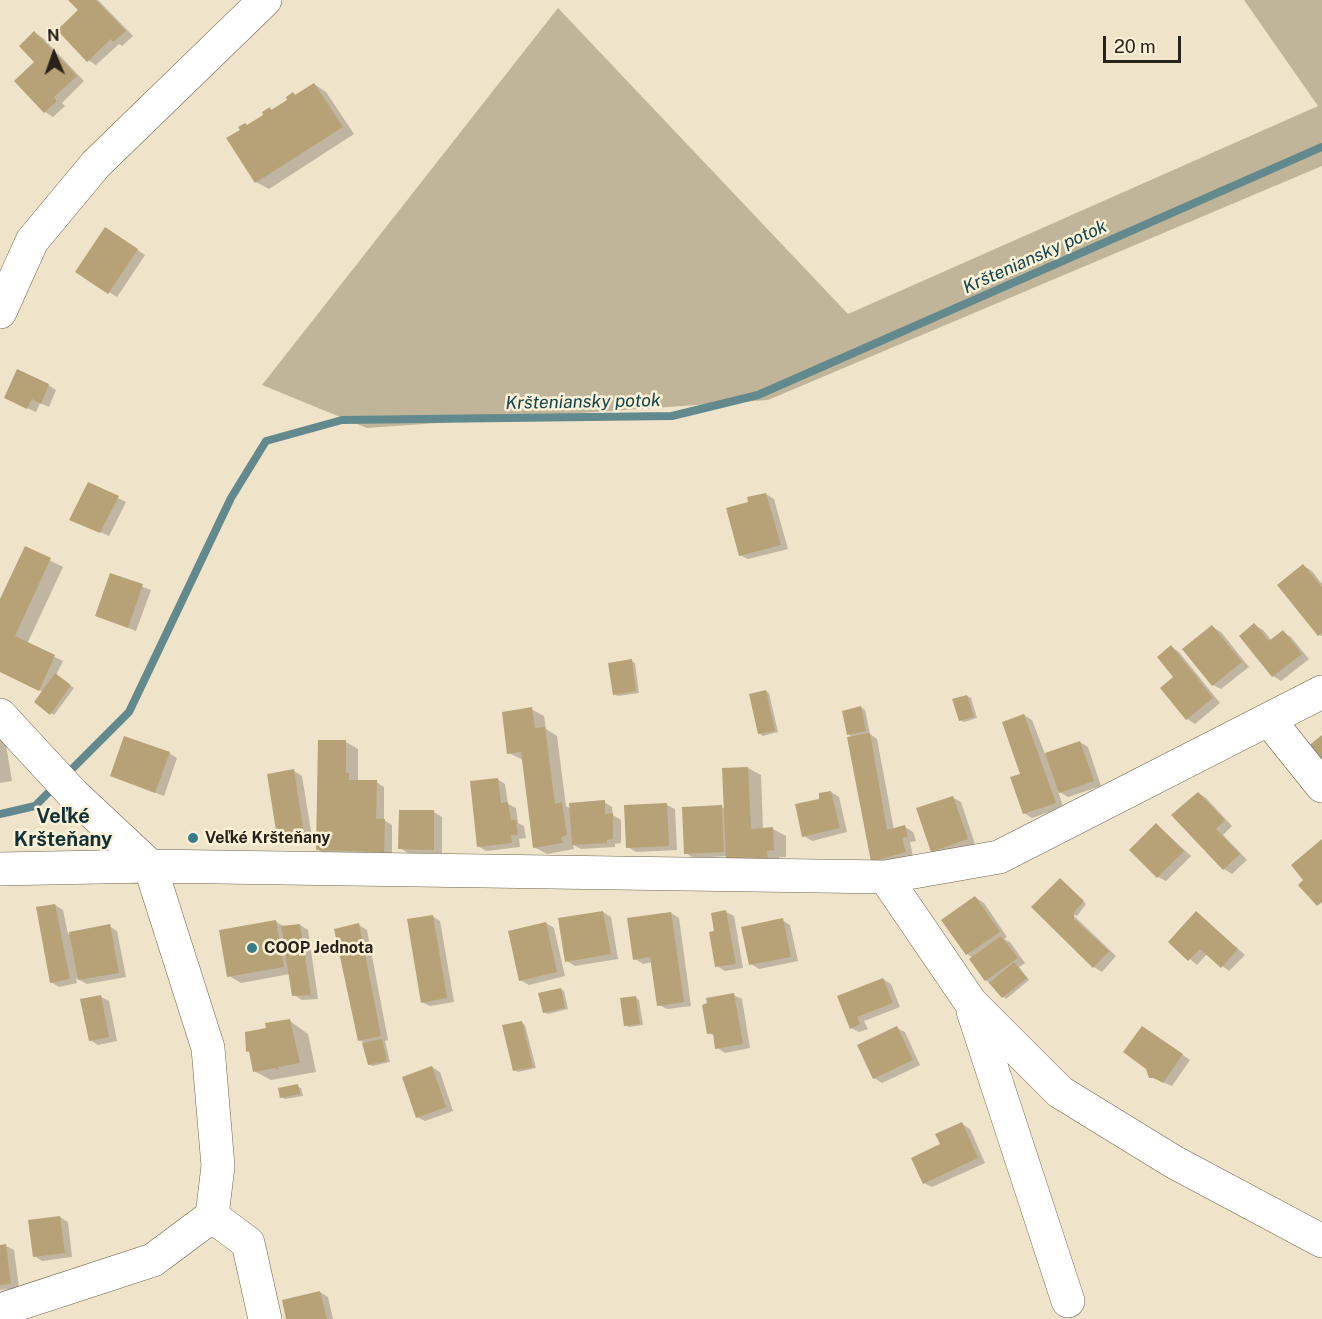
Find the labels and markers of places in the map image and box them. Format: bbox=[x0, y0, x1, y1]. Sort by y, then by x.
place label: Veľké Kršteňany bbox=[205, 828, 330, 848]
marker: Veľké Kršteňany bbox=[186, 831, 200, 845]
place label: COOP Jednota bbox=[264, 938, 373, 958]
marker: COOP Jednota bbox=[245, 941, 259, 955]

